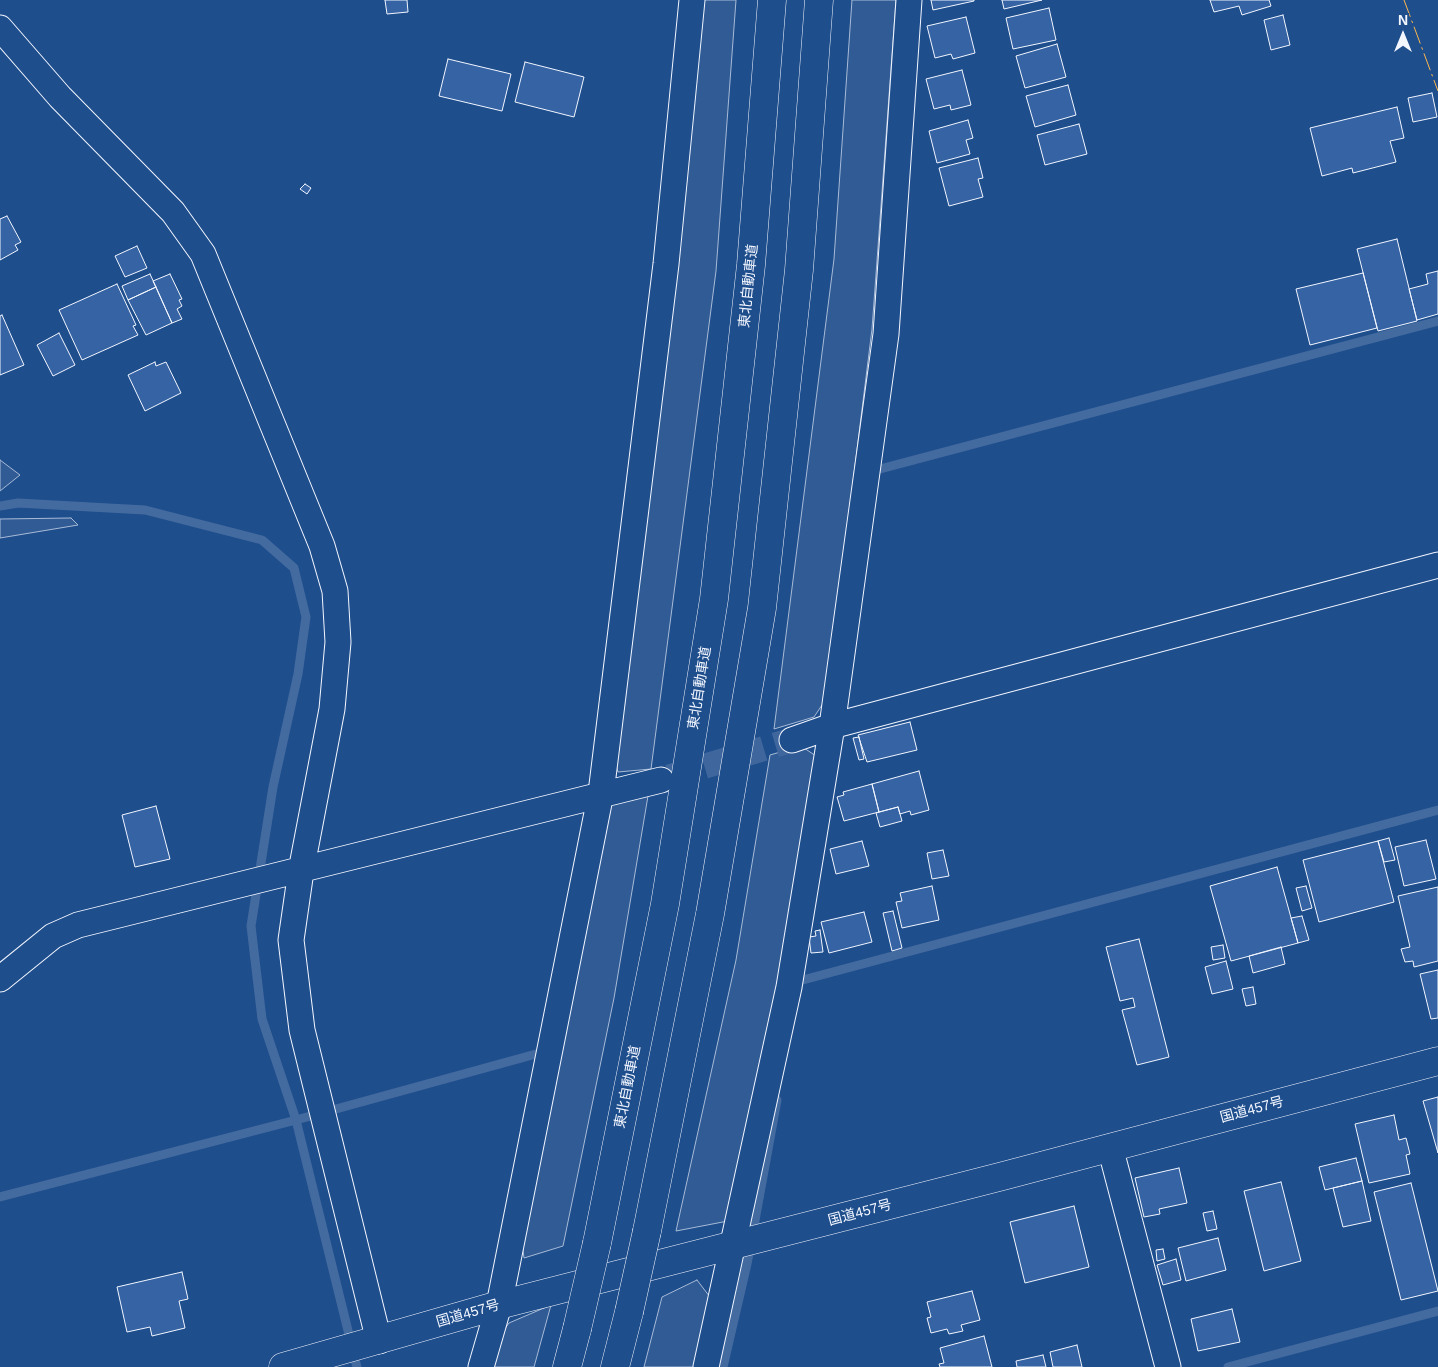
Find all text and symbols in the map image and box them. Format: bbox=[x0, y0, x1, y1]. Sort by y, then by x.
north arrow bbox=[1378, 10, 1428, 60]
text: N bbox=[1398, 12, 1408, 28]
street label: 東北自動車道 bbox=[736, 243, 762, 329]
street label: 東北自動車道 bbox=[685, 645, 715, 731]
street label: 東北自動車道 bbox=[612, 1044, 644, 1130]
street label: 国道457号 bbox=[1218, 1093, 1286, 1127]
street label: 国道457号 bbox=[826, 1196, 894, 1230]
street label: 国道457号 bbox=[434, 1297, 502, 1331]

